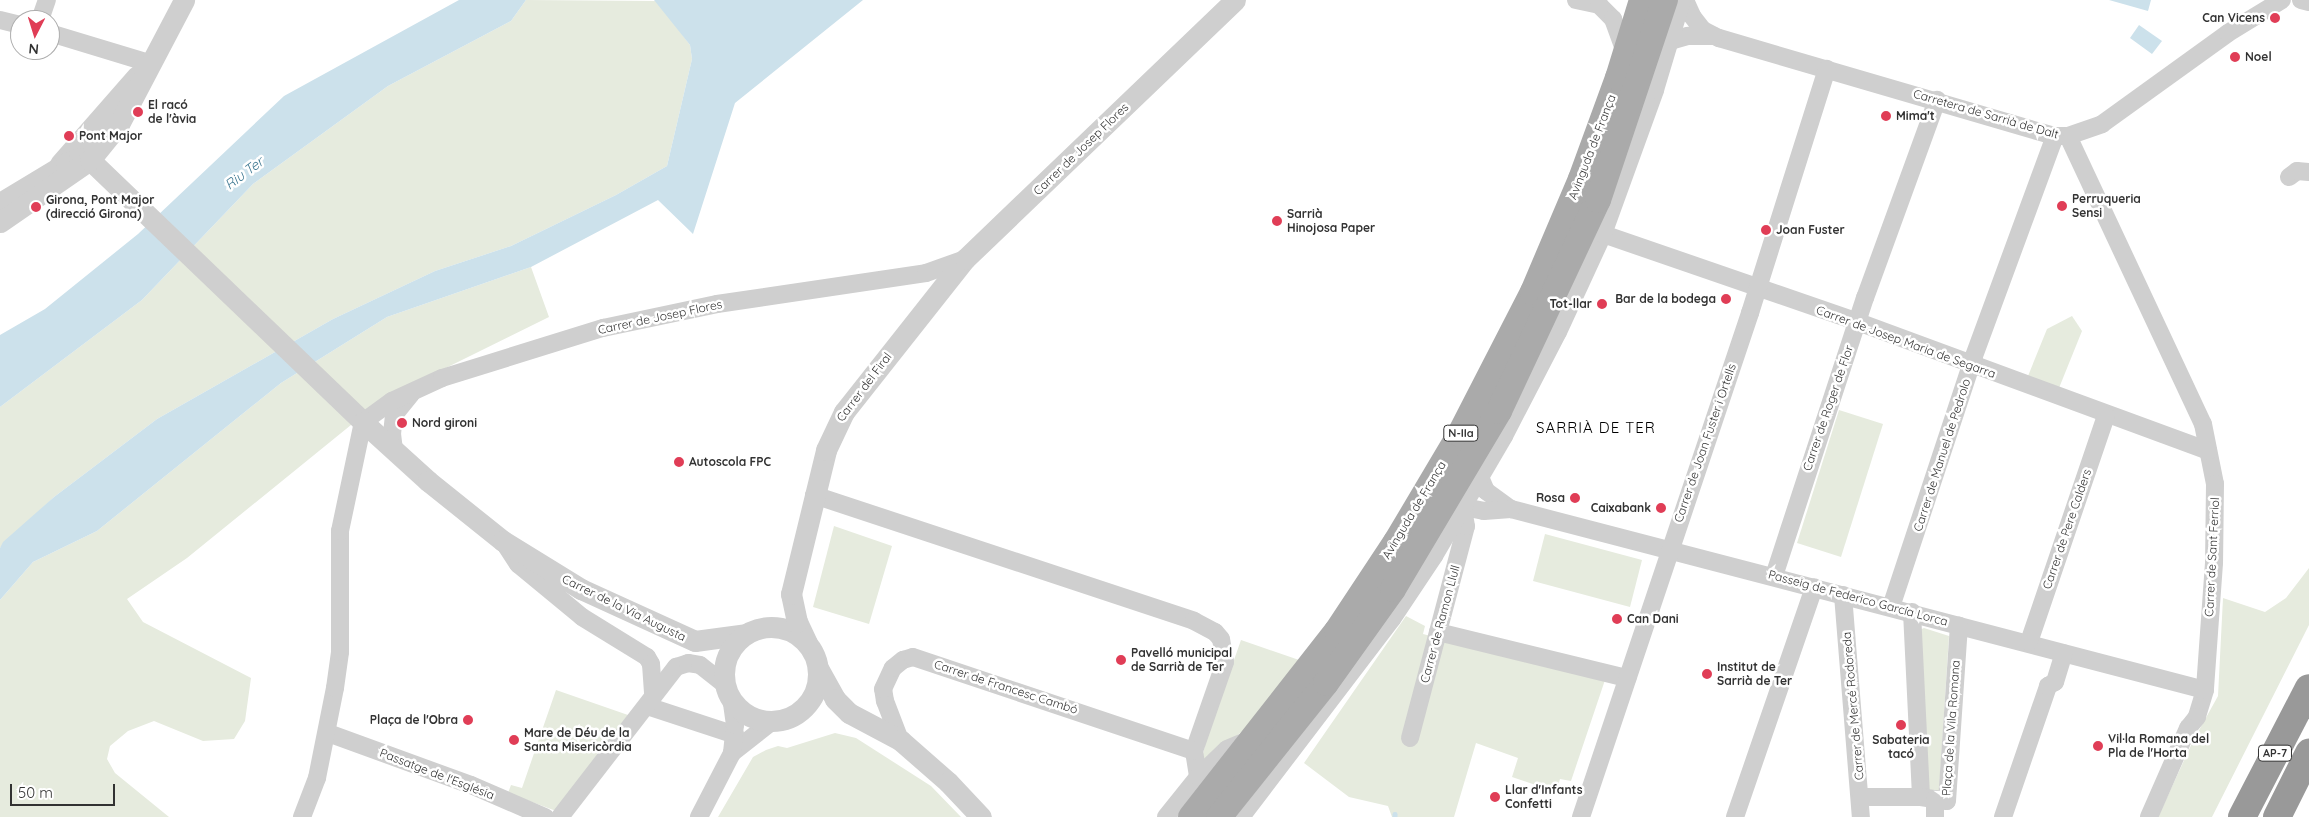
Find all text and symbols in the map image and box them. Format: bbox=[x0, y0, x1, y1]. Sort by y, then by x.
north arrow bbox=[10, 10, 60, 60]
place label: Can Vicens bbox=[2202, 11, 2265, 25]
marker: Can Vicens bbox=[2269, 12, 2281, 24]
text: N bbox=[28, 40, 40, 58]
place label: Noel bbox=[2245, 50, 2272, 64]
marker: Noel bbox=[2229, 51, 2241, 63]
street label: Carretera de Sarrià de Dalt bbox=[1912, 86, 2060, 142]
street label: Avinguda de França bbox=[1565, 92, 1619, 202]
place label: El racó de l'àvia bbox=[148, 98, 196, 126]
street label: Carrer de Josep Flores bbox=[1030, 100, 1132, 198]
marker: El racó de l'àvia bbox=[132, 106, 144, 118]
place label: Mima't bbox=[1896, 109, 1935, 123]
marker: Mima't bbox=[1880, 110, 1892, 122]
place label: Pont Major bbox=[79, 129, 142, 143]
marker: Pont Major bbox=[63, 130, 75, 142]
water label: Riu Ter bbox=[221, 153, 267, 193]
place label: Perruqueria Sensi bbox=[2072, 192, 2141, 220]
place label: Girona, Pont Major (direcció Girona) bbox=[46, 193, 154, 221]
marker: Perruqueria Sensi bbox=[2056, 200, 2068, 212]
marker: Girona, Pont Major (direcció Girona) bbox=[30, 201, 42, 213]
place label: Sarrià Hinojosa Paper bbox=[1287, 207, 1375, 235]
marker: Sarrià Hinojosa Paper bbox=[1271, 215, 1283, 227]
place label: Joan Fuster bbox=[1776, 223, 1845, 237]
marker: Joan Fuster bbox=[1760, 224, 1772, 236]
place label: Bar de la bodega bbox=[1615, 292, 1716, 306]
marker: Bar de la bodega bbox=[1720, 293, 1732, 305]
street label: Carrer de Josep Flores bbox=[597, 297, 723, 337]
place label: Tot-llar bbox=[1550, 297, 1592, 311]
marker: Tot-llar bbox=[1596, 298, 1608, 310]
street label: Carrer de Josep Maria de Segarra bbox=[1814, 303, 1998, 381]
street label: Carrer de Roger de Flor bbox=[1800, 343, 1856, 473]
street label: Carrer del Firal bbox=[833, 350, 895, 424]
street label: Carrer de Joan Fuster i Ortells bbox=[1671, 362, 1739, 524]
street label: Carrer de Manuel de Pedrolo bbox=[1910, 377, 1974, 533]
place label: Nord gironi bbox=[412, 416, 477, 430]
marker: Nord gironi bbox=[396, 417, 408, 429]
district label: SARRIÀ DE TER bbox=[1534, 419, 1658, 437]
road number: N-IIa bbox=[1442, 424, 1480, 442]
place label: Autoscola FPC bbox=[689, 455, 771, 469]
marker: Autoscola FPC bbox=[673, 456, 685, 468]
street label: Avinguda de França bbox=[1379, 459, 1449, 561]
street label: Carrer de Pere Calders bbox=[2040, 467, 2094, 591]
place label: Rosa bbox=[1536, 491, 1565, 505]
marker: Rosa bbox=[1569, 492, 1581, 504]
street label: Carrer de Sant Ferriol bbox=[2202, 497, 2222, 617]
place label: Caixabank bbox=[1591, 501, 1651, 515]
marker: Caixabank bbox=[1655, 502, 1667, 514]
street label: Carrer de Ramon Llull bbox=[1417, 564, 1463, 684]
street label: Passeig de Federico García Lorca bbox=[1767, 567, 1949, 629]
street label: Carrer de la Via Augusta bbox=[560, 572, 688, 644]
place label: Can Dani bbox=[1627, 612, 1679, 626]
marker: Can Dani bbox=[1611, 613, 1623, 625]
street label: Carrer de Mercé Rodoreda bbox=[1839, 631, 1867, 781]
place label: Pavelló municipal de Sarrià de Ter bbox=[1131, 646, 1232, 674]
marker: Pavelló municipal de Sarrià de Ter bbox=[1115, 654, 1127, 666]
street label: Carrer de Francesc Cambó bbox=[932, 657, 1080, 717]
place label: Institut de Sarrià de Ter bbox=[1717, 660, 1792, 688]
street label: Plaça de la Vila Romana bbox=[1939, 660, 1963, 796]
marker: Institut de Sarrià de Ter bbox=[1701, 668, 1713, 680]
place label: Plaça de l'Obra bbox=[370, 713, 458, 727]
marker: Plaça de l'Obra bbox=[462, 714, 474, 726]
marker: Sabateria tacó bbox=[1895, 719, 1907, 731]
place label: Mare de Déu de la Santa Misericòrdia bbox=[524, 726, 632, 754]
place label: Vil·la Romana del Pla de l'Horta bbox=[2108, 732, 2209, 760]
place label: Sabateria tacó bbox=[1872, 733, 1930, 761]
marker: Mare de Déu de la Santa Misericòrdia bbox=[508, 734, 520, 746]
marker: Vil·la Romana del Pla de l'Horta bbox=[2092, 740, 2104, 752]
road number: AP-7 bbox=[2258, 744, 2292, 761]
street label: Passatge de l'Església bbox=[378, 746, 496, 802]
scale bar bbox=[12, 774, 118, 806]
text: 50 m bbox=[18, 783, 53, 802]
place label: Llar d'Infants Confetti bbox=[1505, 783, 1582, 811]
marker: Llar d'Infants Confetti bbox=[1489, 791, 1501, 803]

